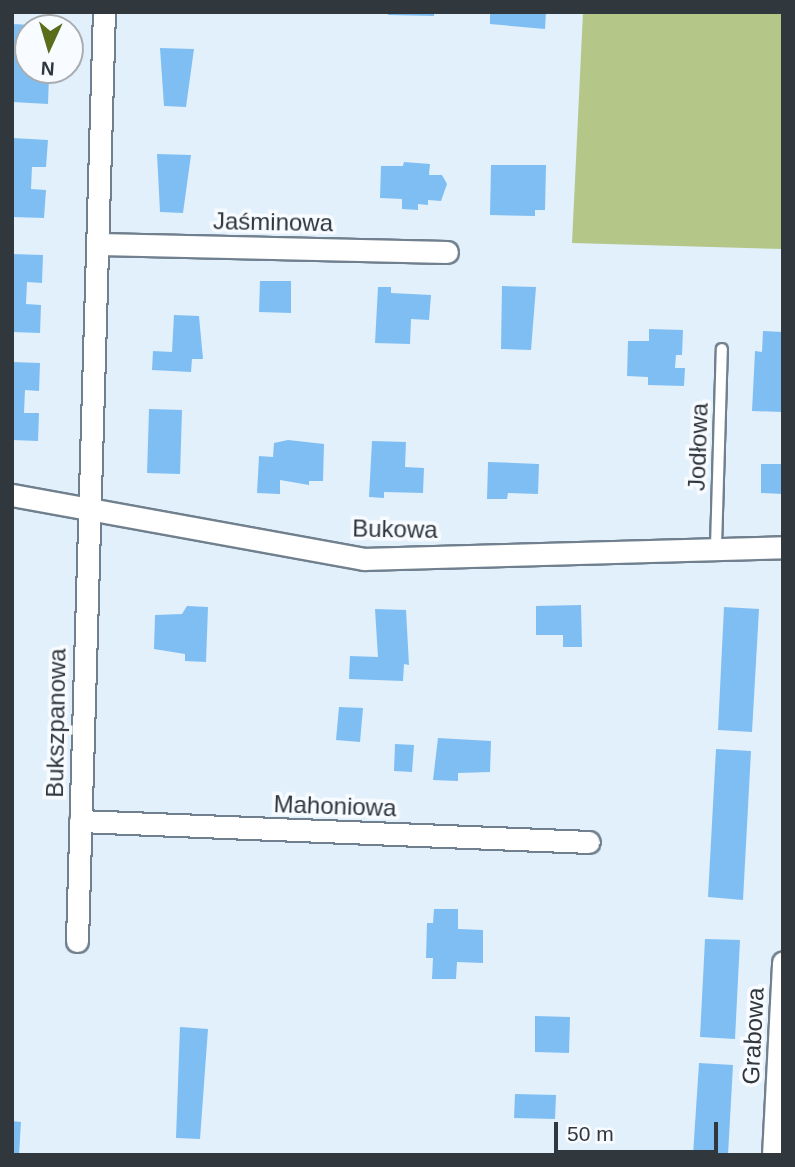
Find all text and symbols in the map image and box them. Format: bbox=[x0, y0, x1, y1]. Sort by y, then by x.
north arrow bbox=[14, 14, 84, 84]
text: N bbox=[40, 57, 55, 79]
street label: Jaśminowa bbox=[213, 207, 333, 237]
street label: Jodłowa bbox=[682, 402, 714, 492]
street label: Bukowa bbox=[352, 514, 438, 544]
street label: Bukszpanowa bbox=[40, 648, 72, 798]
street label: Mahoniowa bbox=[273, 789, 397, 823]
street label: Grabowa bbox=[736, 987, 770, 1085]
scale bar bbox=[557, 1108, 722, 1152]
text: 50 m bbox=[567, 1122, 614, 1145]

